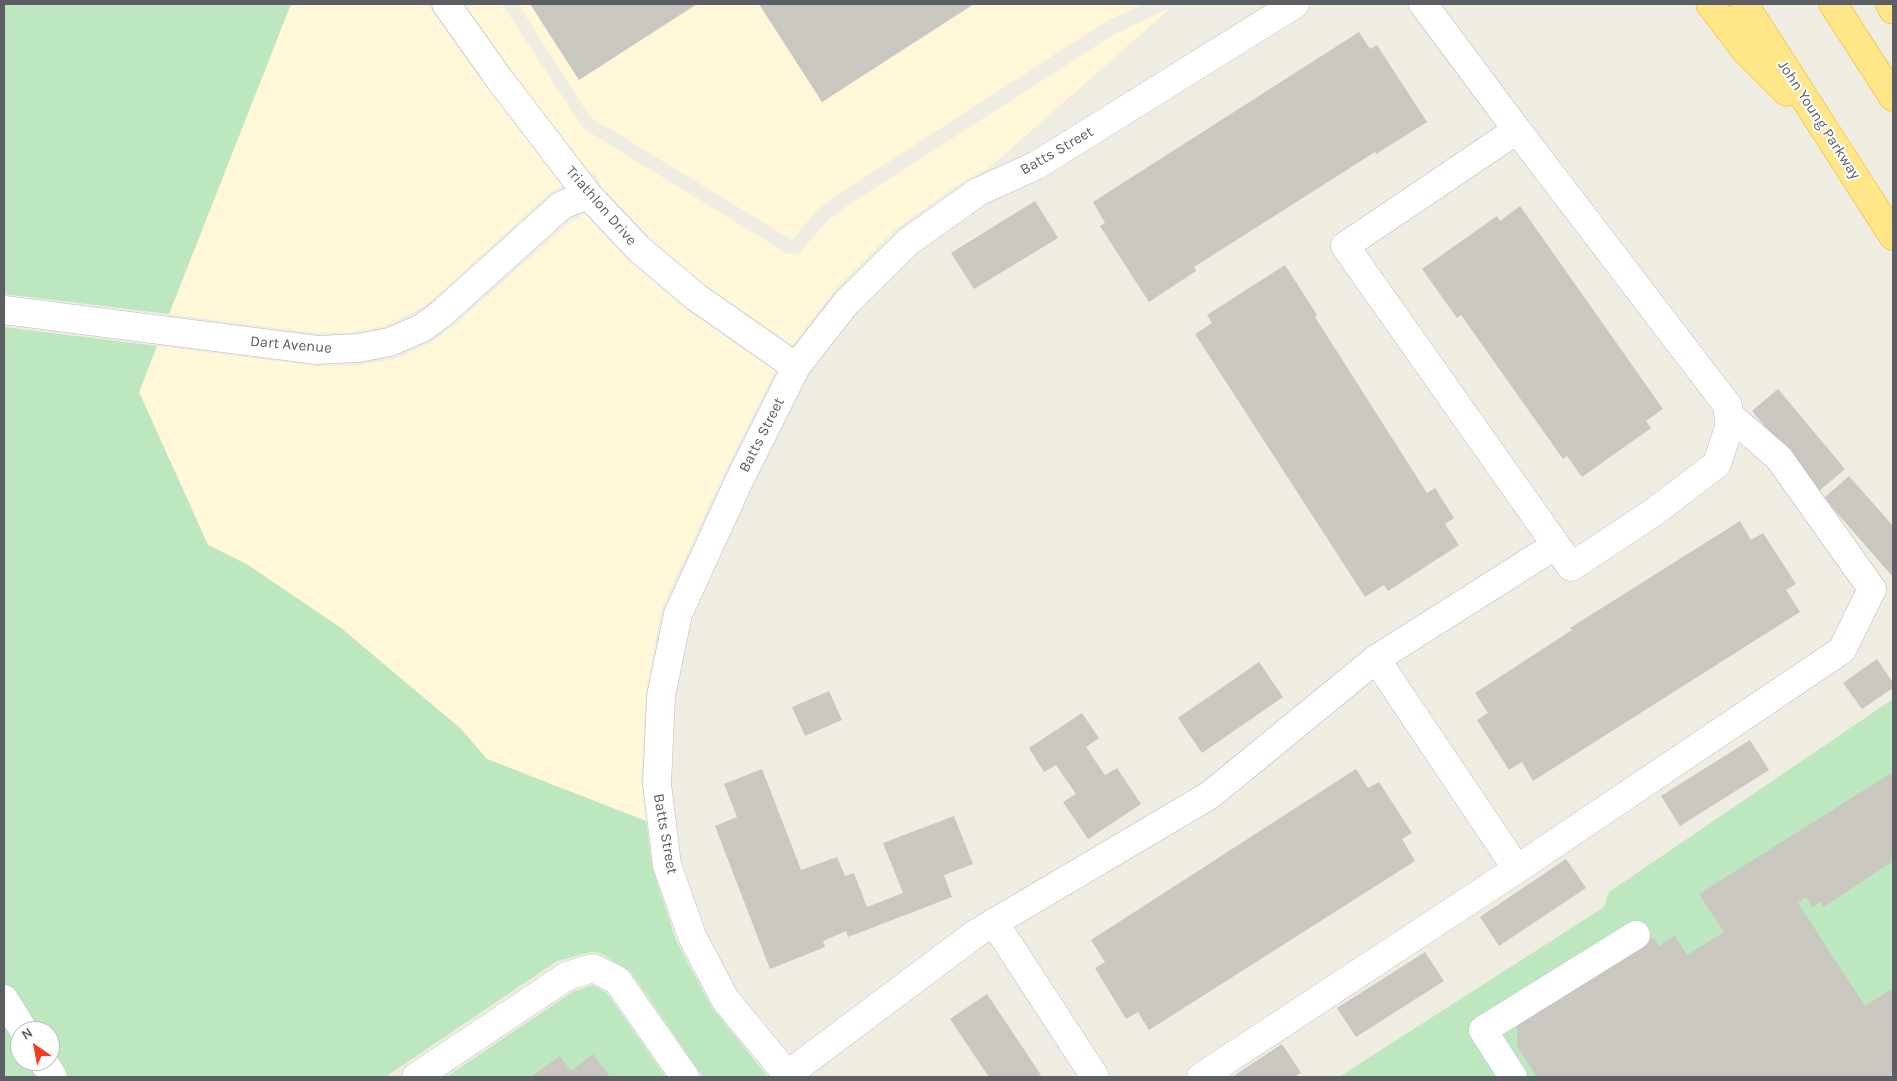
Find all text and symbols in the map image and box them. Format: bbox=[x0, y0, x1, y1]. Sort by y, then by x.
street label: John Young Parkway bbox=[1774, 57, 1864, 183]
street label: Batts Street bbox=[1017, 123, 1097, 179]
street label: Triathlon Drive bbox=[562, 163, 640, 249]
street label: Dart Avenue bbox=[249, 332, 333, 358]
street label: Batts Street bbox=[735, 395, 789, 475]
street label: Batts Street bbox=[649, 792, 681, 876]
north arrow bbox=[10, 1021, 60, 1071]
text: N bbox=[18, 1024, 36, 1044]

